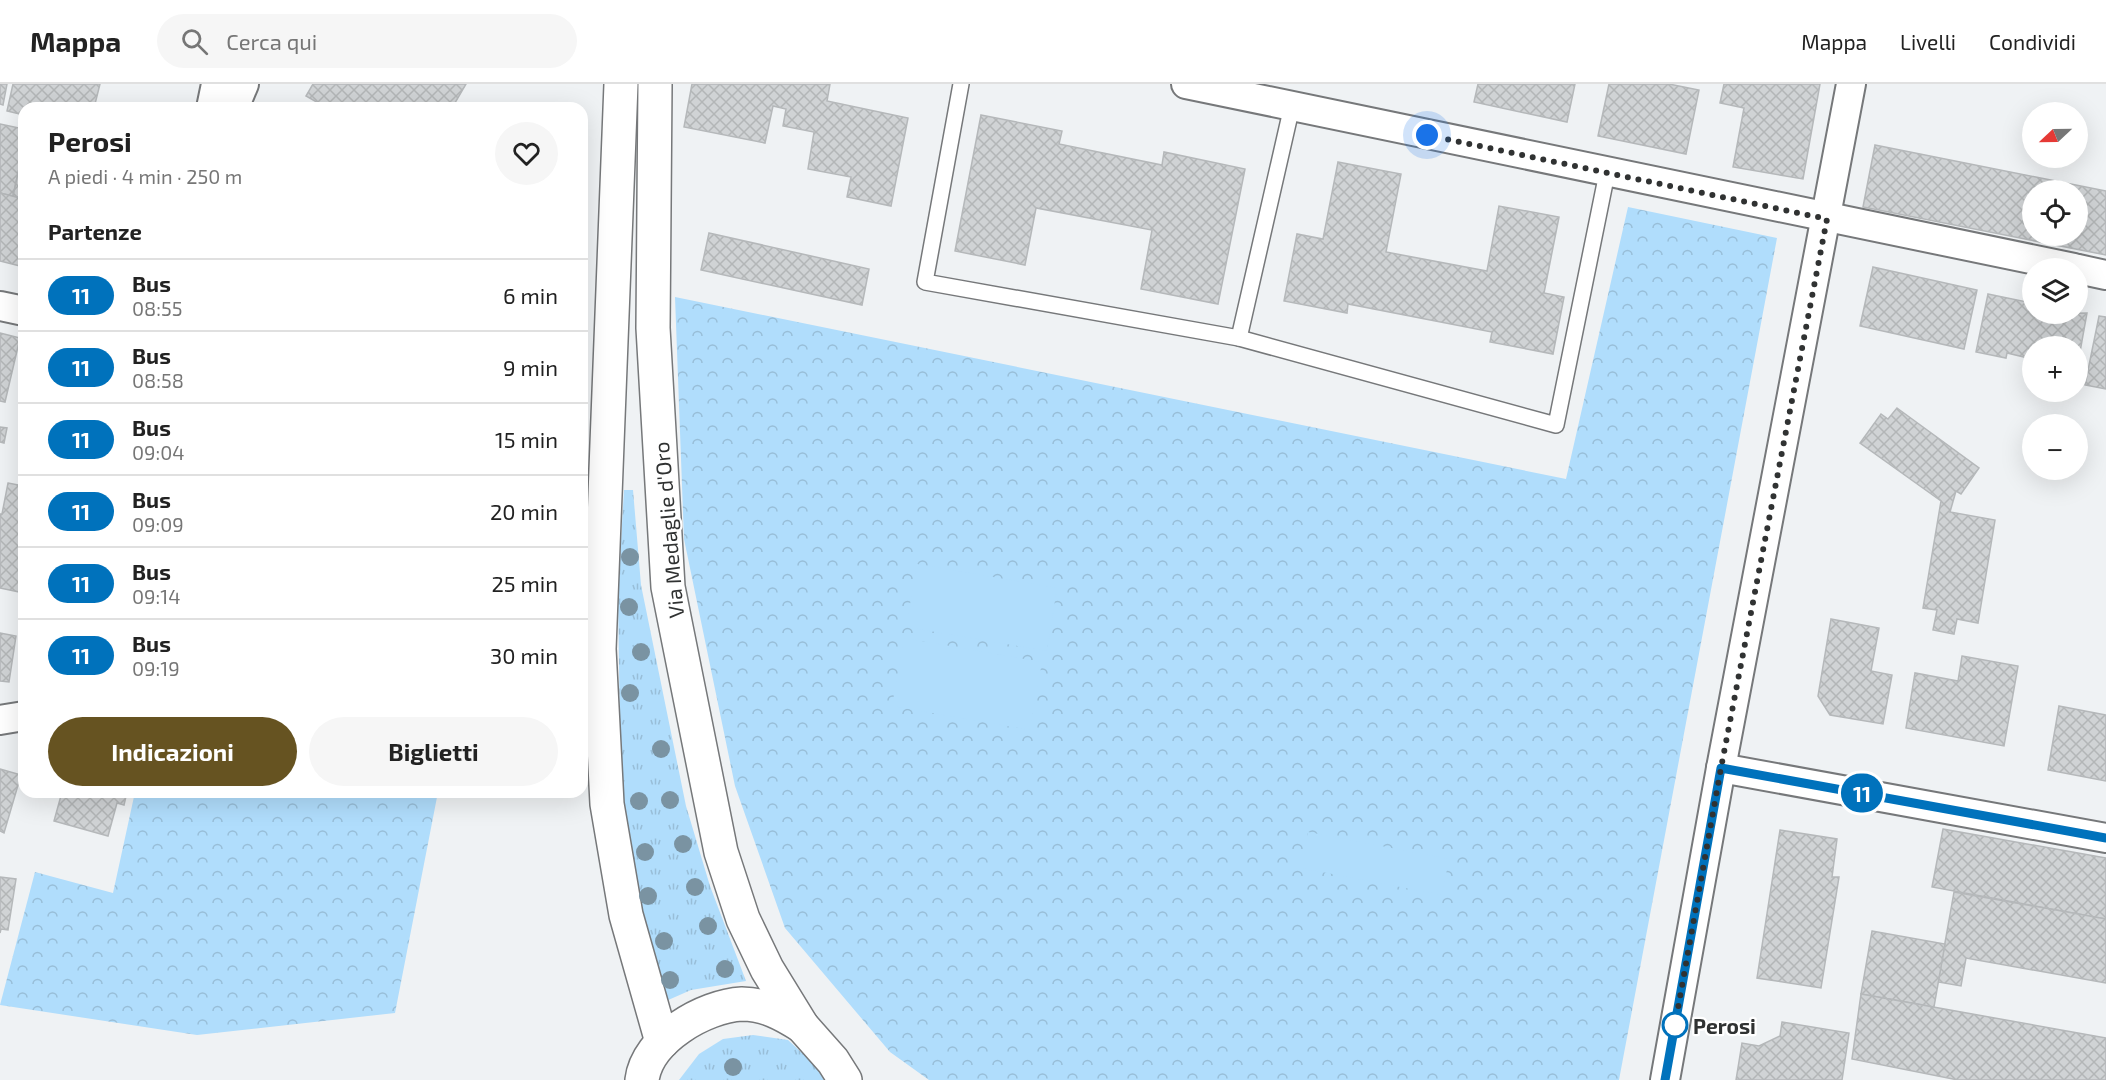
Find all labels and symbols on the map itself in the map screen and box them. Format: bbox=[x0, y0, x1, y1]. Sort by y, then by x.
north arrow bbox=[2022, 102, 2088, 168]
your location bbox=[1412, 120, 1442, 150]
street label: Via Medaglie d'Oro bbox=[648, 441, 688, 619]
line badge: 11 bbox=[1835, 774, 1889, 812]
marker: Perosi bbox=[1662, 1012, 1688, 1038]
place label: Perosi bbox=[1693, 1013, 1756, 1038]

